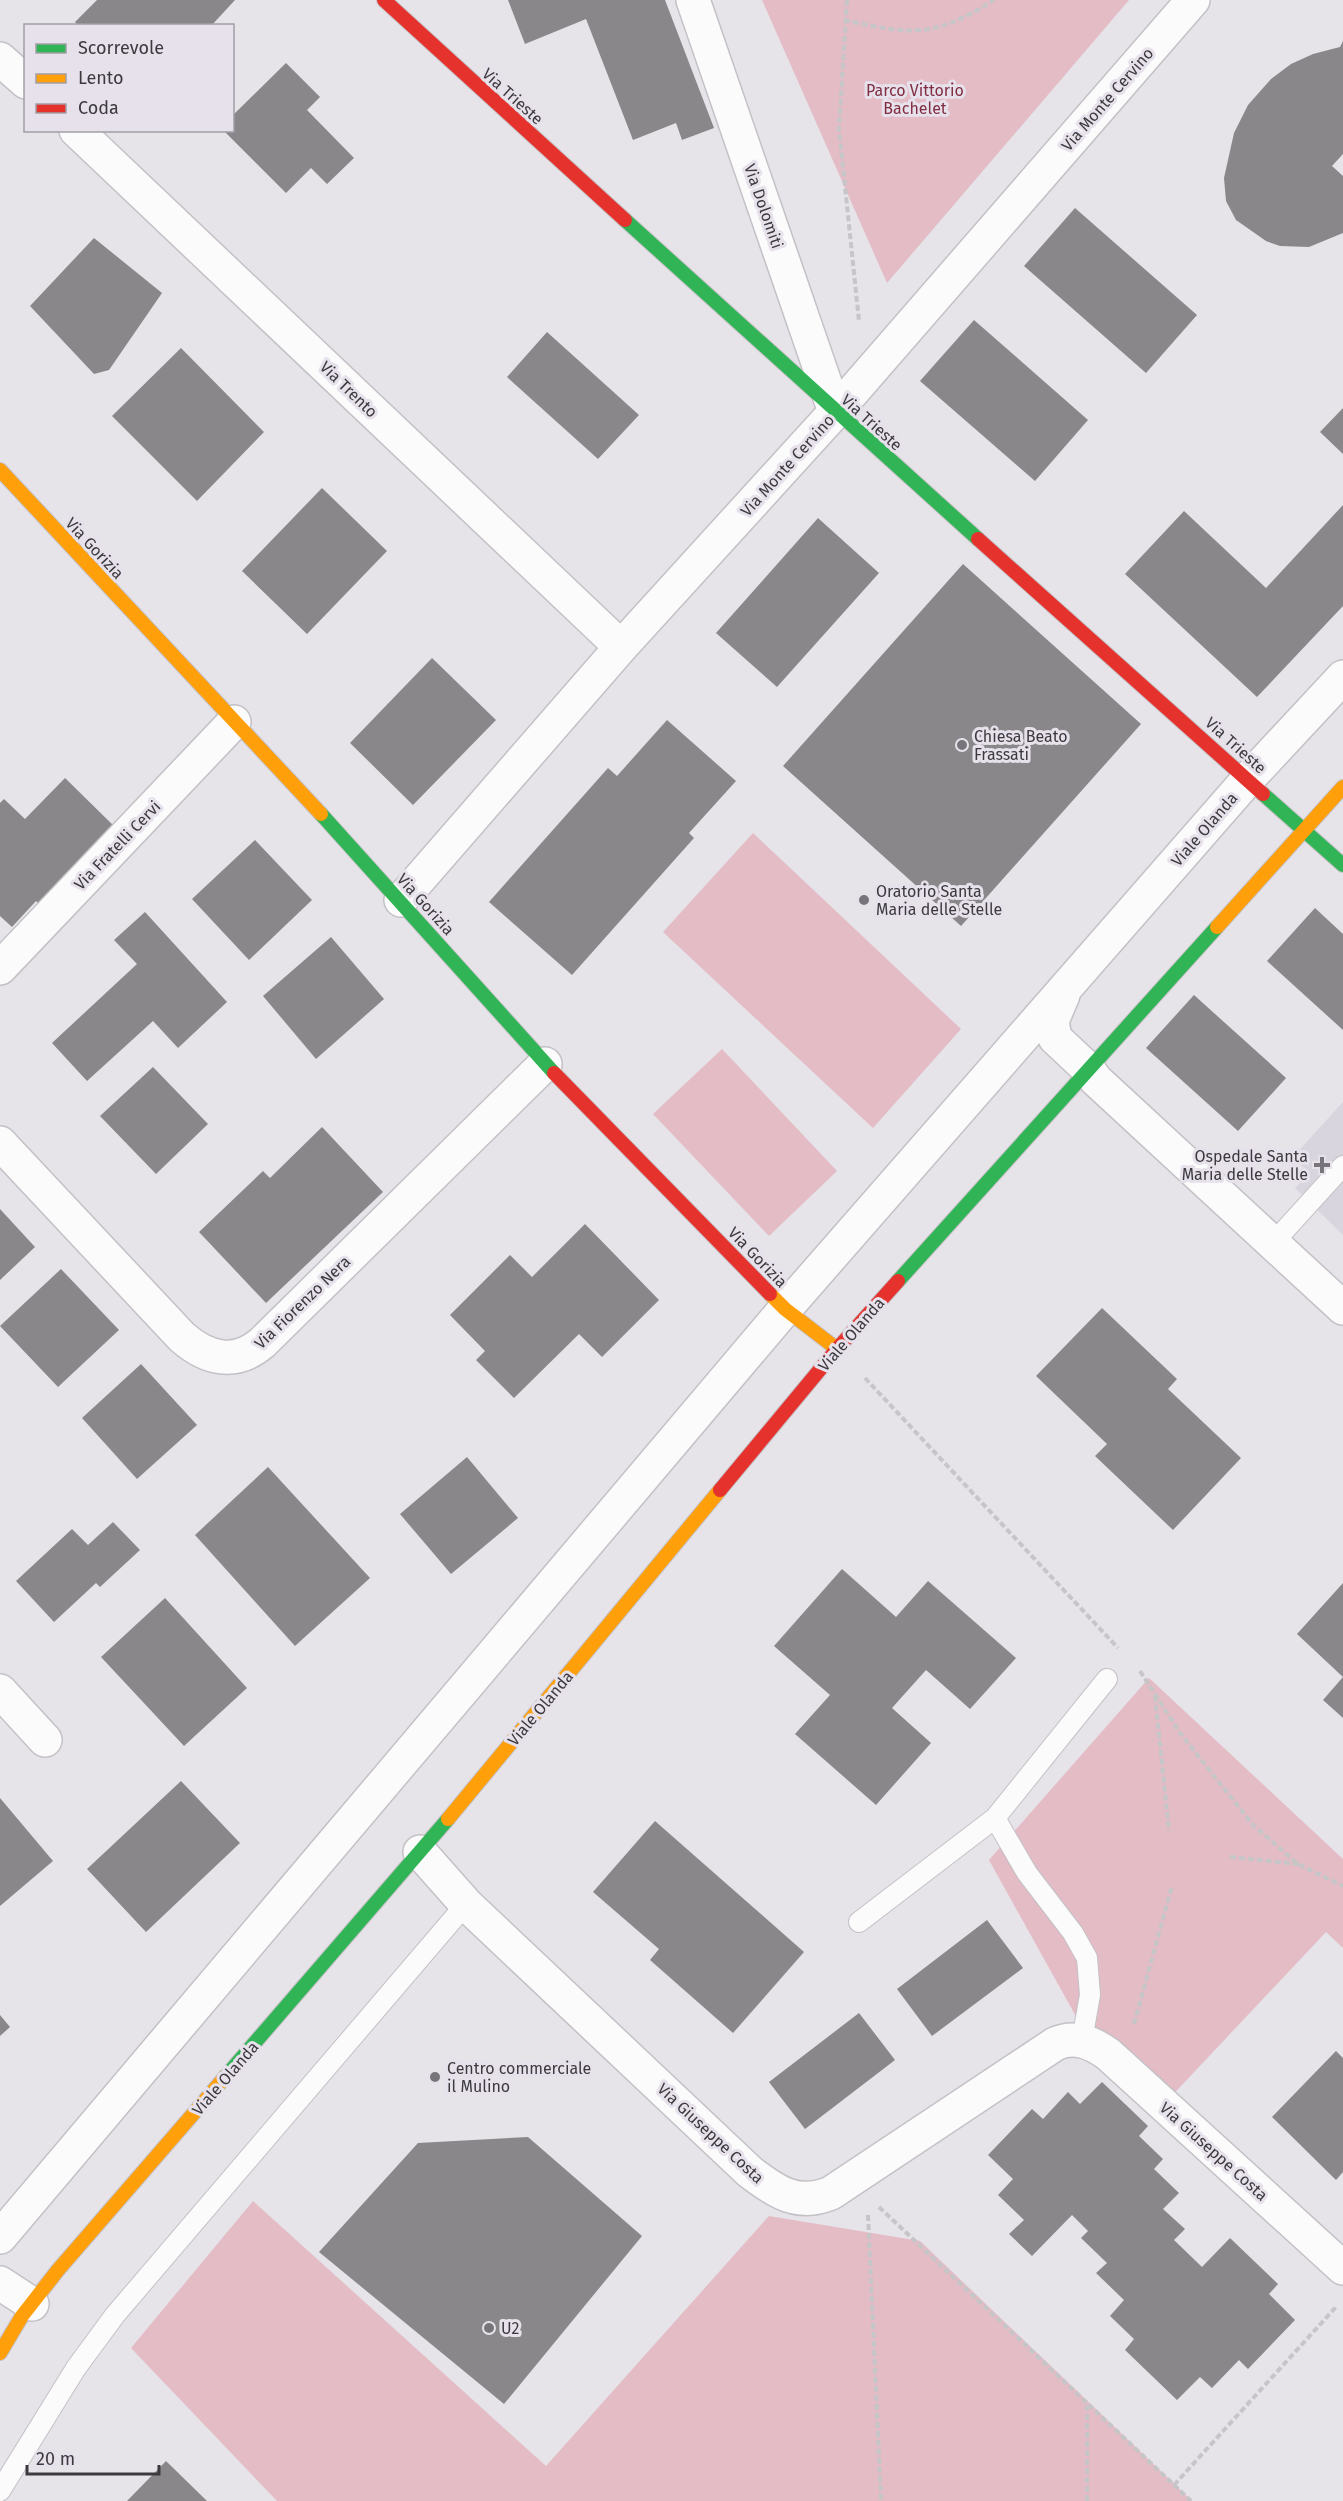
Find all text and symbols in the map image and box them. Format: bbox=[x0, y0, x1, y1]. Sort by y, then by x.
legend bbox=[24, 24, 234, 132]
text: Scorrevole bbox=[78, 37, 164, 59]
street label: Via Monte Cervino bbox=[1057, 44, 1157, 155]
street label: Via Trieste bbox=[478, 64, 547, 129]
text: Lento bbox=[78, 67, 124, 89]
park label: Parco Vittorio Bachelet bbox=[866, 81, 964, 118]
text: Coda bbox=[78, 97, 119, 119]
street label: Via Dolomiti bbox=[740, 161, 787, 251]
street label: Via Trento bbox=[316, 357, 381, 421]
street label: Via Trieste bbox=[837, 390, 906, 455]
street label: Via Monte Cervino bbox=[737, 410, 838, 520]
street label: Via Gorizia bbox=[62, 514, 128, 583]
street label: Via Trieste bbox=[1201, 713, 1270, 778]
place label: Chiesa Beato Frassati bbox=[974, 727, 1068, 764]
marker: Chiesa Beato Frassati bbox=[955, 738, 969, 752]
street label: Viale Olanda bbox=[1167, 789, 1242, 870]
street label: Via Fratelli Cervi bbox=[70, 797, 165, 894]
street label: Via Gorizia bbox=[393, 869, 458, 939]
place label: Oratorio Santa Maria delle Stelle bbox=[876, 882, 1002, 919]
marker: Oratorio Santa Maria delle Stelle bbox=[857, 893, 871, 907]
place label: Ospedale Santa Maria delle Stelle bbox=[1182, 1147, 1308, 1184]
marker: Ospedale Santa Maria delle Stelle bbox=[1313, 1156, 1331, 1174]
street label: Via Gorizia bbox=[724, 1223, 791, 1292]
street label: Via Fiorenzo Nera bbox=[251, 1252, 354, 1353]
street label: Viale Olanda bbox=[814, 1294, 889, 1375]
street label: Viale Olanda bbox=[504, 1667, 577, 1749]
street label: Viale Olanda bbox=[188, 2038, 263, 2119]
place label: Centro commerciale il Mulino bbox=[447, 2059, 591, 2096]
marker: Centro commerciale il Mulino bbox=[428, 2070, 442, 2084]
street label: Via Giuseppe Costa bbox=[654, 2079, 768, 2187]
street label: Via Giuseppe Costa bbox=[1156, 2098, 1271, 2205]
place label: U2 bbox=[501, 2319, 520, 2338]
marker: U2 bbox=[482, 2321, 496, 2335]
scale bar bbox=[27, 2438, 159, 2476]
text: 20 m bbox=[36, 2448, 75, 2470]

